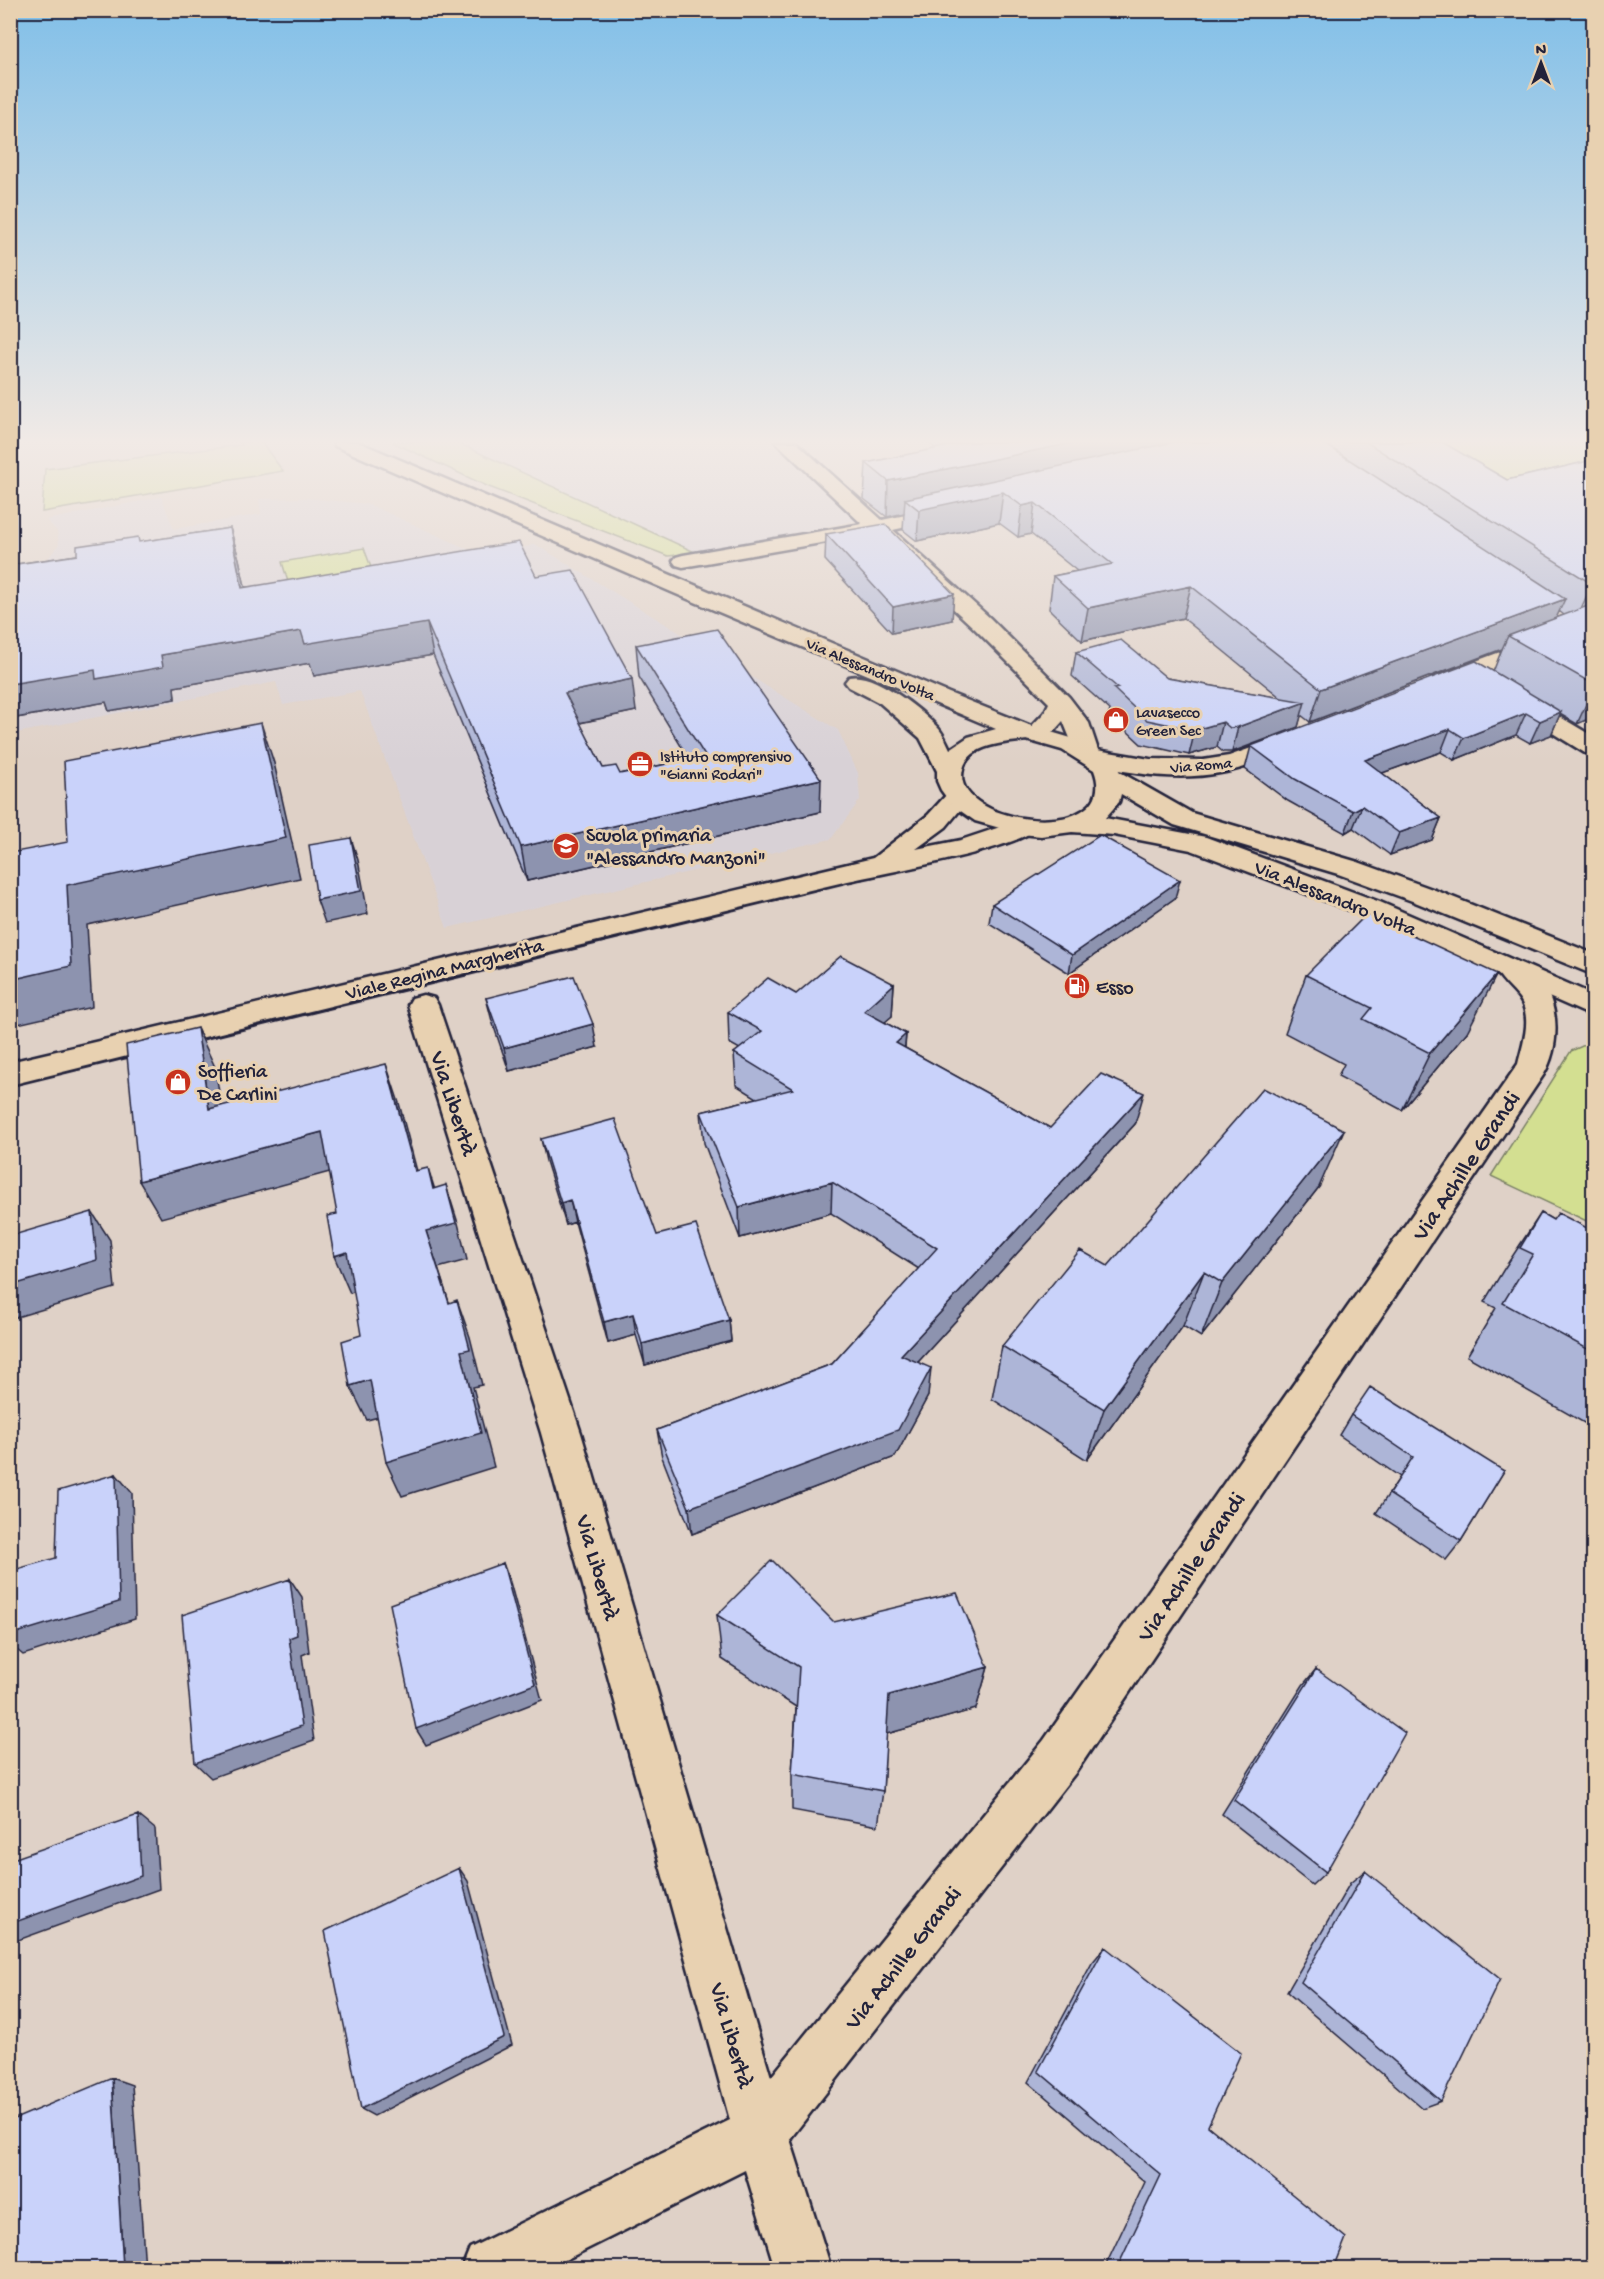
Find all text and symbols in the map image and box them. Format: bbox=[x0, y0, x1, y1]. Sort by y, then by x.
north arrow bbox=[1511, 33, 1571, 93]
text: N bbox=[1536, 42, 1547, 61]
street label: Via Alessandro Volta bbox=[802, 635, 938, 707]
shop icon: Lavasecco Green Sec bbox=[1101, 705, 1131, 735]
place label: Lavasecco Green Sec bbox=[1136, 705, 1201, 742]
office icon: Istituto comprensivo "Gianni Rodari" bbox=[625, 749, 655, 779]
place label: Istituto comprensivo "Gianni Rodari" bbox=[660, 749, 792, 786]
street label: Via Roma bbox=[1169, 755, 1234, 780]
place label: Scuola primaria "Alessandro Manzoni" bbox=[586, 826, 766, 872]
school or university icon: Scuola primaria "Alessandro Manzoni" bbox=[551, 831, 581, 861]
street label: Via Alessandro Volta bbox=[1250, 857, 1420, 944]
street label: Viale Regina Margherita bbox=[343, 935, 547, 1007]
fuel station icon: Esso bbox=[1062, 971, 1092, 1001]
place label: Esso bbox=[1096, 978, 1134, 1001]
street label: Via Libertà bbox=[421, 1047, 482, 1161]
place label: Soffieria De Carlini bbox=[196, 1062, 278, 1108]
shop icon: Soffieria De Carlini bbox=[163, 1067, 193, 1097]
street label: Via Achille Grandi bbox=[1407, 1087, 1529, 1248]
street label: Via Achille Grandi bbox=[1132, 1488, 1254, 1649]
street label: Via Libertà bbox=[567, 1511, 625, 1625]
street label: Via Achille Grandi bbox=[839, 1882, 970, 2038]
street label: Via Libertà bbox=[701, 1979, 759, 2093]

